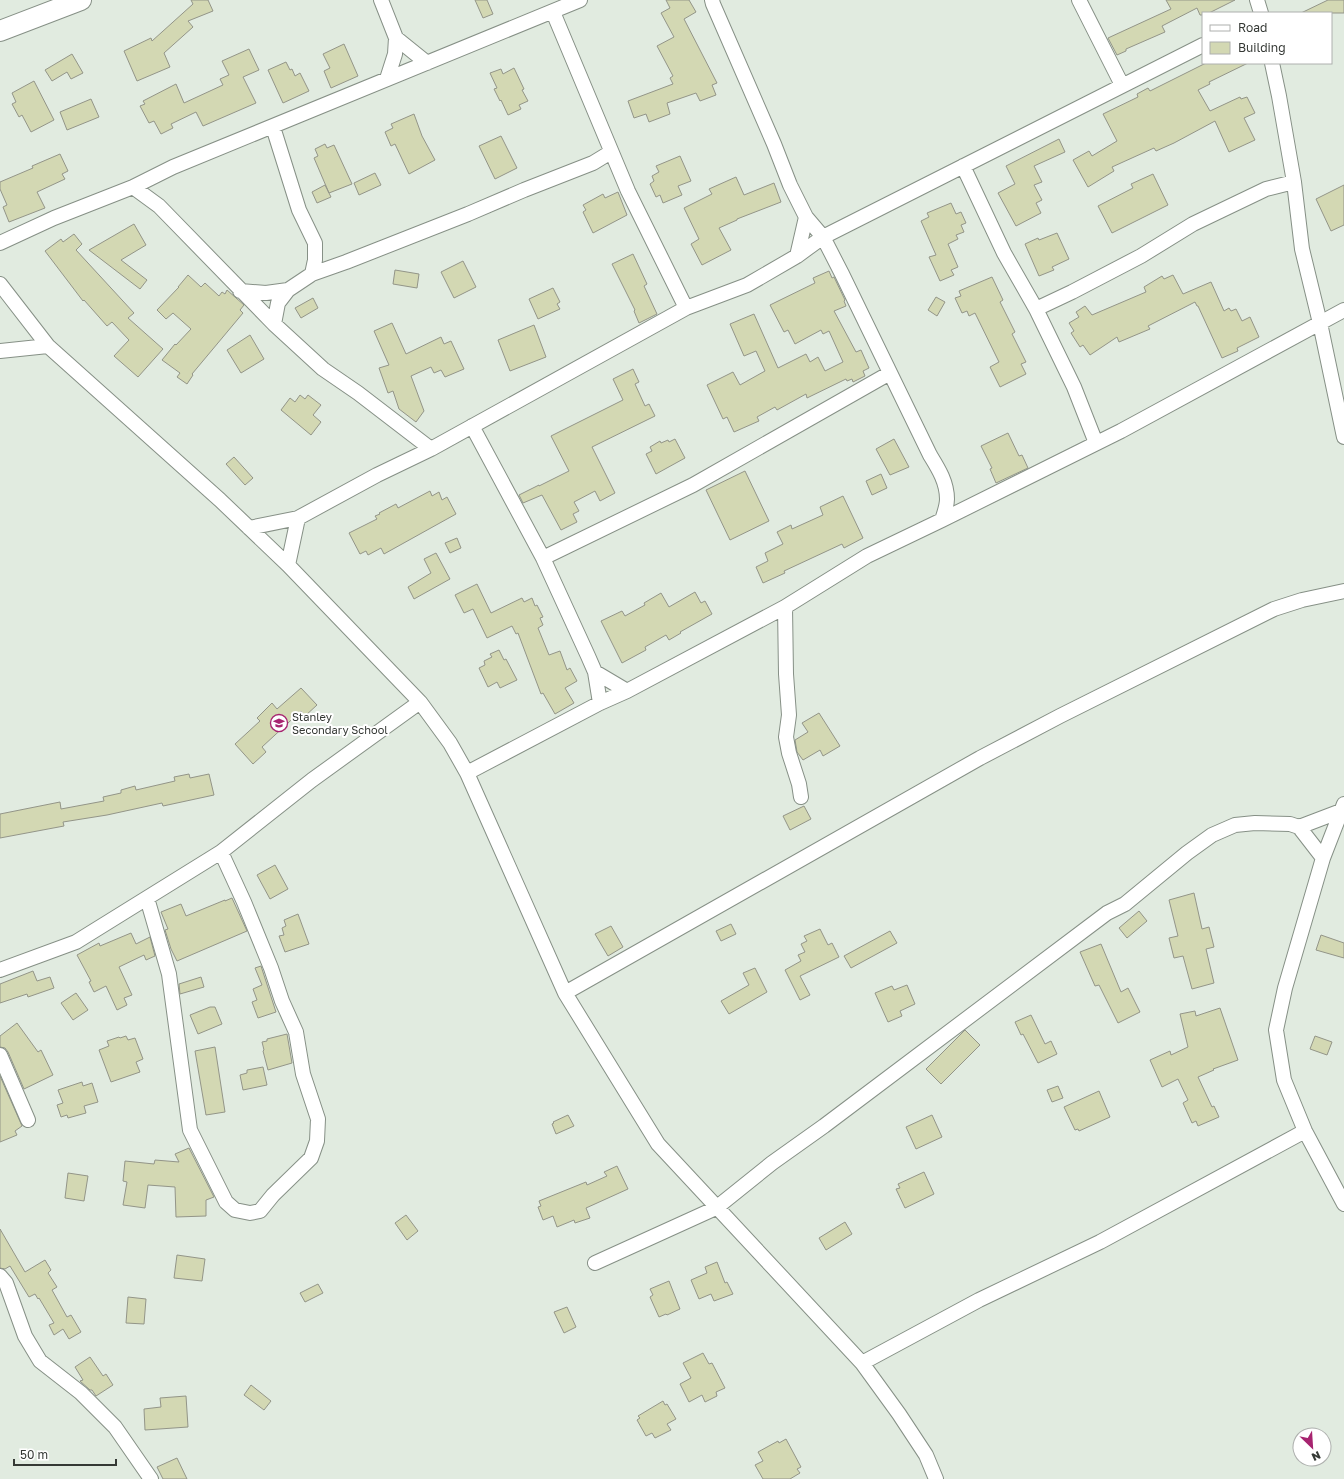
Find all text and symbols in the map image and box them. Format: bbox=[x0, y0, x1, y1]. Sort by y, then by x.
legend bbox=[1202, 12, 1332, 64]
text: Road bbox=[1238, 20, 1267, 35]
text: Building bbox=[1238, 40, 1286, 55]
place label: Stanley Secondary School bbox=[292, 710, 388, 736]
school or university icon: Stanley Secondary School bbox=[269, 713, 289, 733]
north arrow bbox=[1292, 1427, 1332, 1467]
scale bar bbox=[14, 1441, 116, 1467]
text: 50 m bbox=[20, 1447, 48, 1462]
text: N bbox=[1310, 1449, 1323, 1464]

